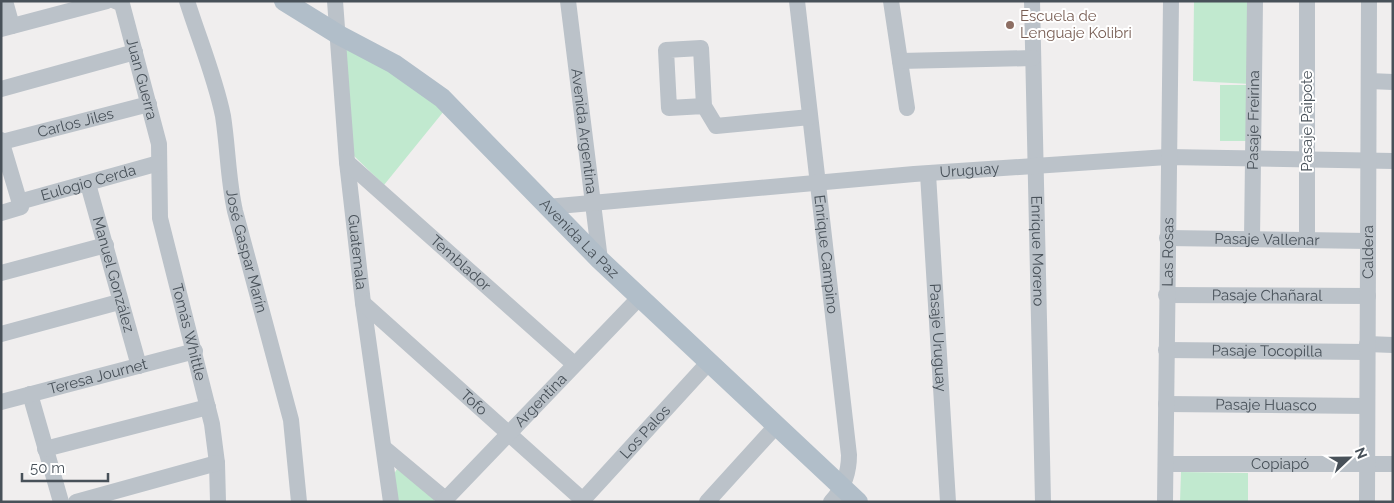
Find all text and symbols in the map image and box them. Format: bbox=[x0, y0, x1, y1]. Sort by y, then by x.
place label: Escuela de Lenguaje Kolibri bbox=[1020, 7, 1132, 42]
marker: Escuela de Lenguaje Kolibri bbox=[1004, 19, 1016, 31]
street label: Juan Guerra bbox=[122, 36, 161, 122]
street label: Avenida Argentina bbox=[567, 67, 601, 195]
street label: Pasaje Freirina bbox=[1244, 70, 1263, 170]
street label: Pasaje Paipote bbox=[1298, 70, 1316, 172]
street label: Carlos Jiles bbox=[36, 104, 116, 141]
street label: Uruguay bbox=[939, 159, 1000, 181]
street label: Eulogio Cerda bbox=[39, 161, 138, 204]
street label: José Gaspar Marín bbox=[222, 188, 271, 315]
street label: Enrique Campino bbox=[810, 194, 842, 315]
street label: Avenida La Paz bbox=[536, 195, 623, 282]
street label: Enrique Moreno bbox=[1027, 195, 1048, 307]
street label: Guatemala bbox=[344, 213, 370, 291]
street label: Manuel González bbox=[89, 215, 138, 334]
street label: Las Rosas bbox=[1159, 217, 1177, 287]
street label: Caldera bbox=[1359, 225, 1377, 279]
street label: Pasaje Vallenar bbox=[1214, 230, 1320, 249]
street label: Temblador bbox=[426, 231, 495, 295]
street label: Tomás Whittle bbox=[168, 281, 210, 383]
street label: Pasaje Uruguay bbox=[926, 283, 950, 392]
street label: Pasaje Chañaral bbox=[1212, 286, 1323, 305]
street label: Pasaje Tocopilla bbox=[1211, 341, 1323, 361]
street label: Teresa Journet bbox=[46, 355, 149, 398]
street label: Argentina bbox=[511, 370, 570, 431]
street label: Tofo bbox=[457, 386, 491, 419]
street label: Pasaje Huasco bbox=[1215, 395, 1317, 414]
street label: Los Palos bbox=[616, 401, 674, 462]
north arrow bbox=[1324, 433, 1374, 483]
text: N bbox=[1352, 445, 1370, 461]
scale bar bbox=[22, 450, 109, 482]
street label: Copiapó bbox=[1251, 455, 1309, 473]
text: 50 m bbox=[30, 459, 65, 477]

